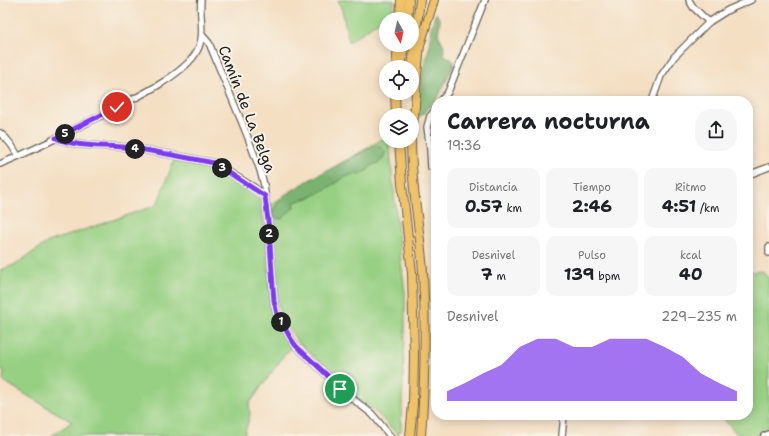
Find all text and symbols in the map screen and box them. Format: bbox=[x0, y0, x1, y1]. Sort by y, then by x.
north arrow bbox=[379, 12, 419, 52]
map controls bbox=[379, 12, 419, 148]
street label: Camín de La Belga bbox=[214, 42, 281, 176]
button: locate bbox=[379, 60, 419, 100]
pin bbox=[100, 90, 134, 124]
icon: check bbox=[106, 96, 128, 118]
text: Carrera nocturna bbox=[447, 107, 650, 136]
button: layers bbox=[379, 108, 419, 148]
button: share bbox=[695, 109, 737, 151]
pin: 5 bbox=[55, 124, 75, 144]
text: 5 bbox=[62, 126, 68, 141]
text: 19:36 bbox=[447, 137, 481, 154]
pin: 4 bbox=[125, 139, 145, 159]
text: 4 bbox=[131, 141, 139, 156]
pin: 3 bbox=[212, 158, 232, 178]
text: 3 bbox=[218, 160, 226, 175]
text: Distancia bbox=[469, 180, 518, 195]
text: Tiempo bbox=[573, 180, 611, 195]
text: Ritmo bbox=[675, 180, 706, 195]
text: 0.57 bbox=[465, 195, 503, 217]
text: 2:46 bbox=[572, 195, 612, 217]
text: 4:51 bbox=[662, 195, 696, 217]
text: km bbox=[503, 201, 522, 216]
text: /km bbox=[696, 201, 720, 216]
pin: 2 bbox=[259, 224, 279, 244]
text: 2 bbox=[265, 226, 273, 241]
text: Desnivel bbox=[472, 248, 515, 263]
text: Pulso bbox=[578, 248, 606, 263]
text: kcal bbox=[680, 248, 701, 263]
text: 7 bbox=[481, 263, 493, 285]
text: 139 bbox=[564, 263, 594, 285]
text: 40 bbox=[679, 263, 703, 285]
text: m bbox=[493, 269, 506, 284]
text: bpm bbox=[594, 269, 620, 284]
text: Desnivel bbox=[447, 308, 498, 325]
text: 229–235 m bbox=[661, 308, 737, 325]
pin: 1 bbox=[271, 312, 291, 332]
text: 1 bbox=[278, 314, 284, 329]
pin bbox=[323, 372, 357, 406]
icon: arrive bbox=[329, 378, 351, 400]

